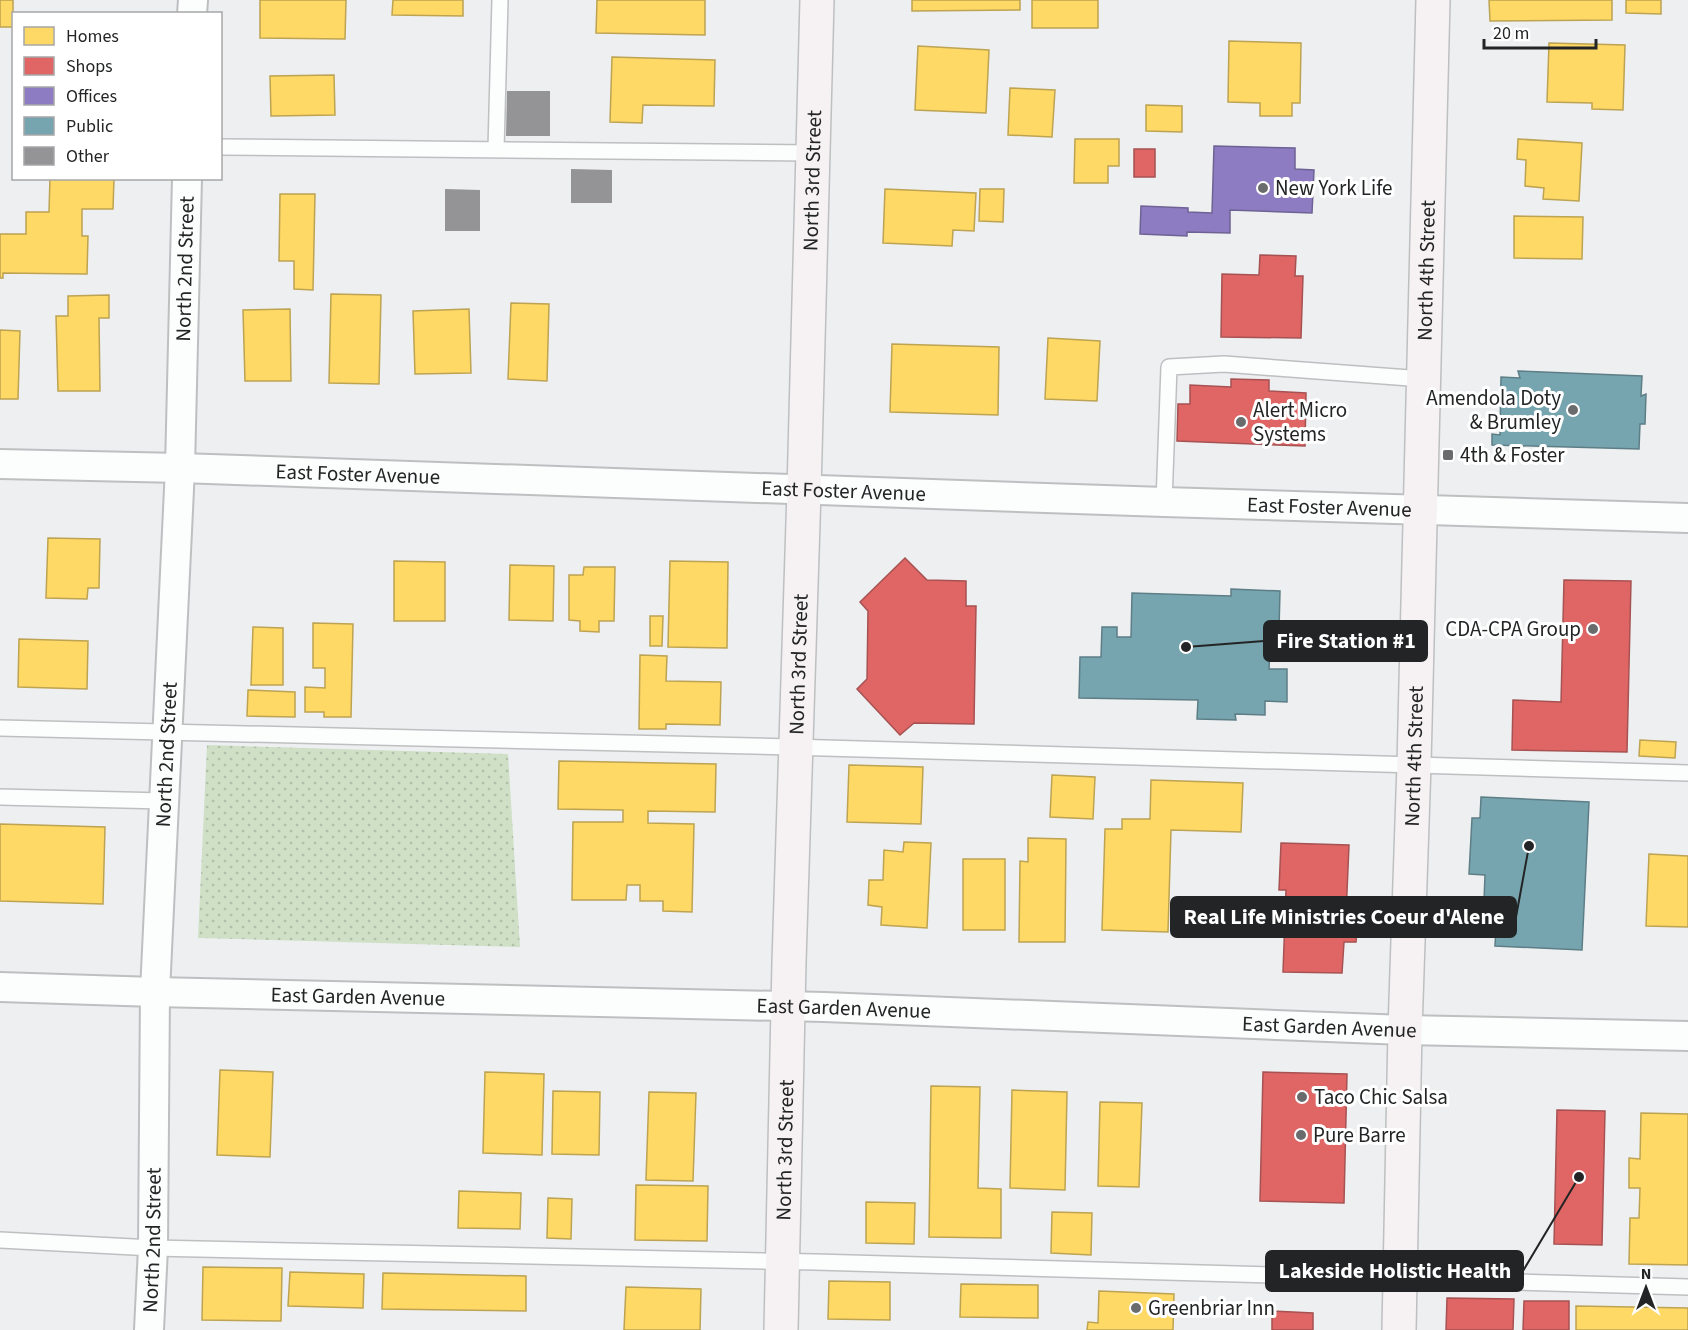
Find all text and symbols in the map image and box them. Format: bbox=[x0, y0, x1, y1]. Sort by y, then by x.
legend bbox=[12, 12, 222, 180]
scale bar bbox=[1484, 12, 1596, 50]
text: 20 m bbox=[1493, 21, 1529, 46]
text: Homes bbox=[66, 24, 119, 49]
text: Shops bbox=[66, 54, 113, 79]
text: Offices bbox=[66, 84, 117, 109]
street label: North 3rd Street bbox=[795, 110, 829, 251]
text: Public bbox=[66, 114, 113, 139]
text: Other bbox=[66, 144, 110, 169]
place label: New York Life bbox=[1275, 173, 1393, 203]
marker: New York Life bbox=[1256, 181, 1270, 195]
street label: North 2nd Street bbox=[168, 196, 202, 342]
street label: North 4th Street bbox=[1410, 200, 1443, 341]
place label: Amendola Doty & Brumley bbox=[1426, 383, 1561, 437]
place label: Alert Micro Systems bbox=[1253, 395, 1347, 449]
marker: Amendola Doty & Brumley bbox=[1566, 403, 1580, 417]
marker: Alert Micro Systems bbox=[1234, 415, 1248, 429]
place label: 4th & Foster bbox=[1460, 440, 1565, 470]
marker: 4th & Foster bbox=[1441, 448, 1455, 462]
street label: East Foster Avenue bbox=[275, 456, 441, 492]
street label: East Foster Avenue bbox=[761, 473, 926, 509]
street label: East Foster Avenue bbox=[1247, 490, 1412, 525]
street label: North 3rd Street bbox=[781, 593, 816, 735]
place label: CDA-CPA Group bbox=[1445, 614, 1581, 644]
callout: Fire Station #1 bbox=[1264, 621, 1427, 661]
marker: CDA-CPA Group bbox=[1586, 622, 1600, 636]
text: Fire Station #1 bbox=[1276, 625, 1416, 657]
street label: North 2nd Street bbox=[148, 681, 185, 828]
street label: North 4th Street bbox=[1397, 685, 1431, 827]
callout: Real Life Ministries Coeur d'Alene bbox=[1171, 897, 1516, 937]
text: Real Life Ministries Coeur d'Alene bbox=[1184, 901, 1504, 933]
street label: East Garden Avenue bbox=[270, 980, 445, 1014]
street label: East Garden Avenue bbox=[756, 990, 932, 1026]
street label: East Garden Avenue bbox=[1242, 1009, 1417, 1045]
street label: North 3rd Street bbox=[768, 1079, 801, 1221]
place label: Taco Chic Salsa bbox=[1314, 1082, 1448, 1112]
marker: Taco Chic Salsa bbox=[1295, 1090, 1309, 1104]
place label: Pure Barre bbox=[1313, 1120, 1406, 1150]
marker: Pure Barre bbox=[1294, 1128, 1308, 1142]
street label: North 2nd Street bbox=[135, 1167, 169, 1313]
callout: Lakeside Holistic Health bbox=[1266, 1251, 1523, 1291]
text: Lakeside Holistic Health bbox=[1279, 1255, 1511, 1287]
north arrow bbox=[1616, 1258, 1676, 1318]
text: N bbox=[1641, 1263, 1651, 1285]
place label: Greenbriar Inn bbox=[1148, 1293, 1275, 1323]
marker: Greenbriar Inn bbox=[1129, 1301, 1143, 1315]

